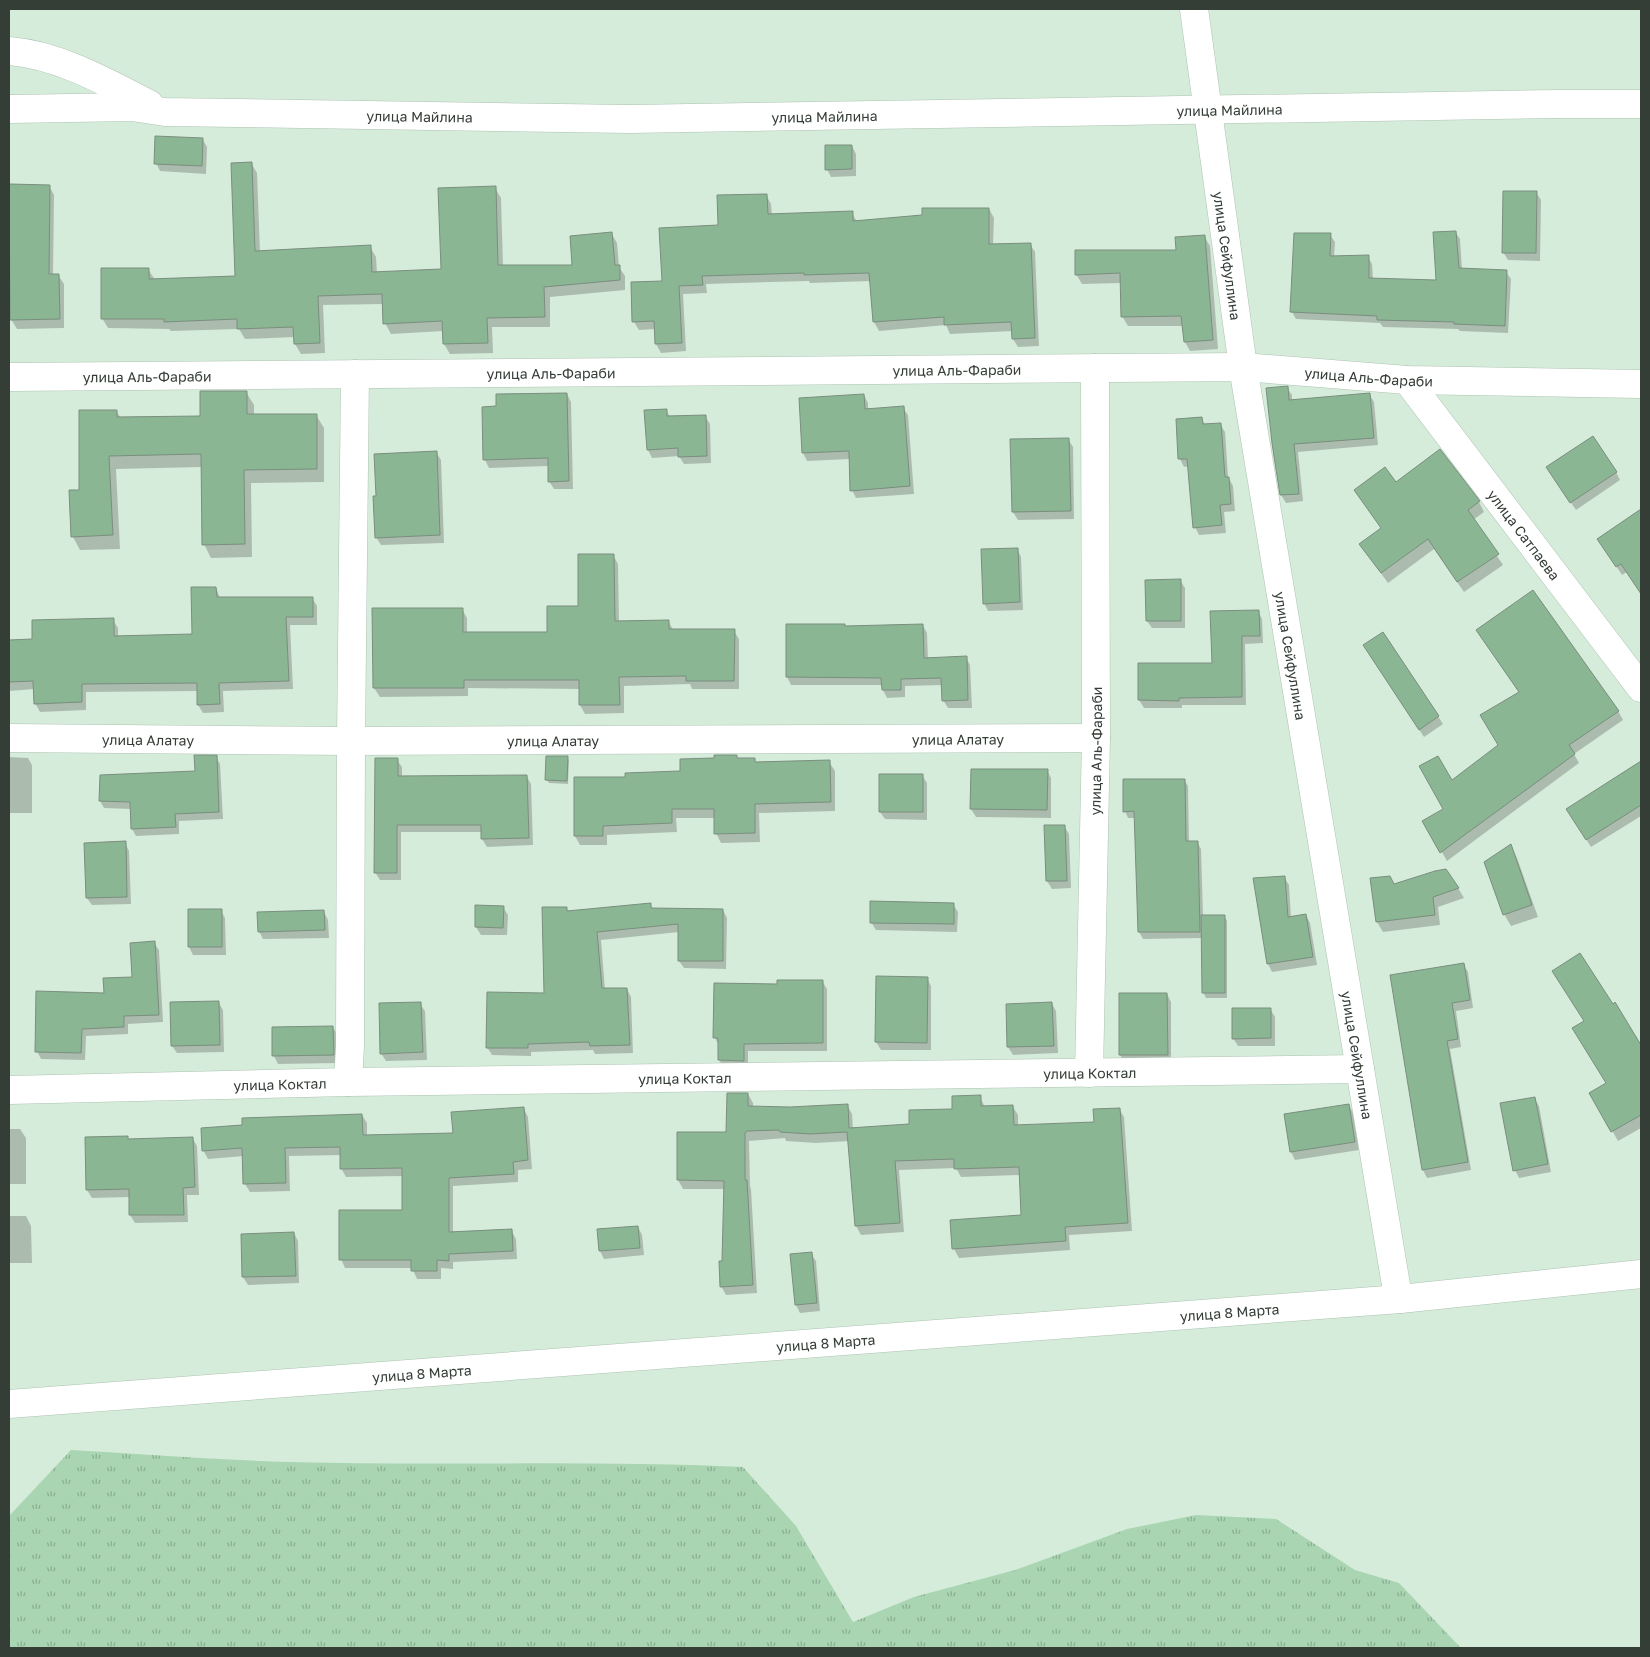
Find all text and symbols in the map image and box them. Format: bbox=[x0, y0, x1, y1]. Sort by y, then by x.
street label: улица Майлина bbox=[1176, 100, 1283, 119]
street label: улица Майлина bbox=[771, 106, 878, 125]
street label: улица Майлина bbox=[366, 107, 473, 125]
street label: улица Сейфуллина bbox=[1211, 190, 1245, 321]
street label: улица Аль-Фараби bbox=[892, 360, 1021, 378]
street label: улица Аль-Фараби bbox=[1304, 363, 1433, 389]
street label: улица Аль-Фараби bbox=[487, 364, 615, 382]
street label: улица Аль-Фараби bbox=[83, 367, 211, 385]
street label: улица Сатпаева bbox=[1485, 486, 1564, 583]
street label: улица Сейфуллина bbox=[1272, 590, 1310, 721]
street label: улица Аль-Фараби bbox=[1086, 687, 1105, 816]
street label: улица Алатау bbox=[102, 730, 194, 748]
street label: улица Алатау bbox=[912, 730, 1004, 747]
street label: улица Алатау bbox=[507, 732, 599, 749]
street label: улица Сейфуллина bbox=[1339, 990, 1377, 1121]
street label: улица Коктал bbox=[1043, 1063, 1137, 1082]
street label: улица Коктал bbox=[638, 1069, 732, 1087]
street label: улица Коктал bbox=[233, 1074, 327, 1093]
street label: улица 8 Марта bbox=[1179, 1300, 1280, 1324]
street label: улица 8 Марта bbox=[775, 1330, 876, 1355]
street label: улица 8 Марта bbox=[372, 1361, 472, 1385]

